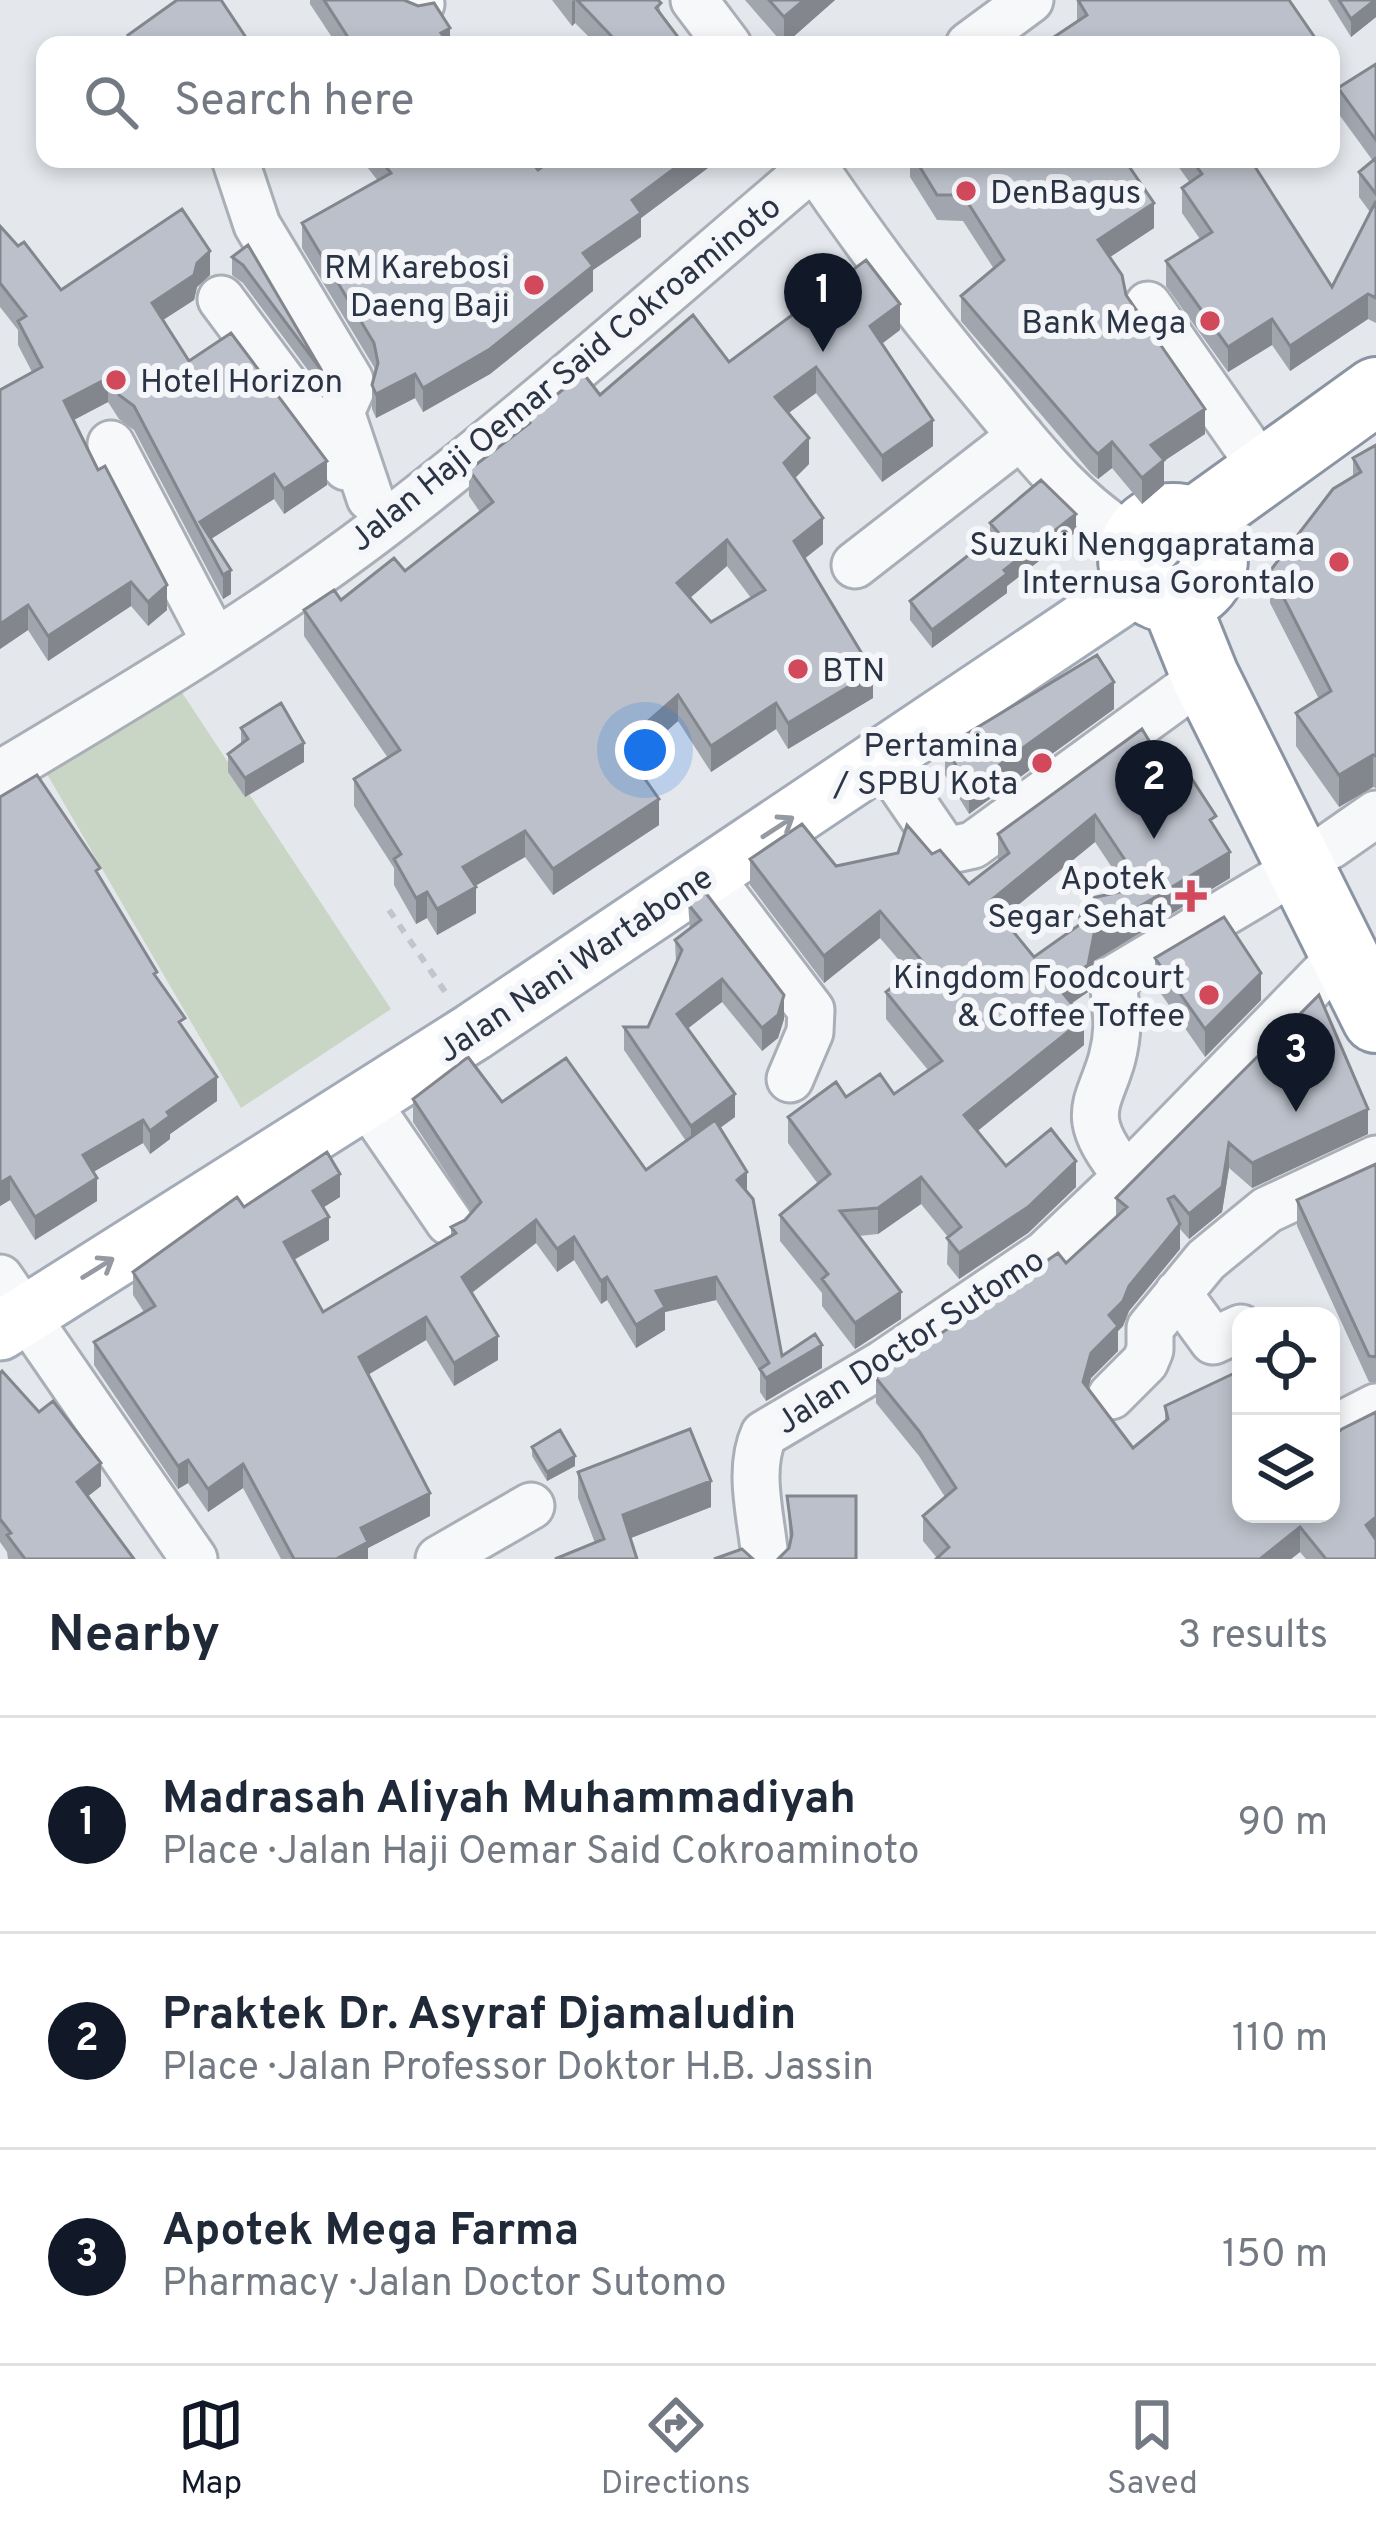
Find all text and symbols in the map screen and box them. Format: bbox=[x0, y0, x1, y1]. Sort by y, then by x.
search box bbox=[36, 36, 1340, 168]
icon: search bbox=[78, 69, 144, 135]
text: Search here bbox=[174, 74, 414, 131]
place label: DenBagus bbox=[990, 174, 1141, 216]
marker: DenBagus bbox=[953, 178, 979, 204]
street label: Jalan Haji Oemar Said Cokroaminoto bbox=[342, 188, 791, 563]
place label: RM Karebosi Daeng Baji bbox=[324, 249, 510, 329]
pin: 1 bbox=[784, 253, 862, 352]
marker: RM Karebosi Daeng Baji bbox=[521, 272, 547, 298]
place label: Bank Mega bbox=[1021, 304, 1186, 346]
marker: Bank Mega bbox=[1197, 308, 1223, 334]
place label: Hotel Horizon bbox=[140, 363, 343, 405]
marker: Hotel Horizon bbox=[103, 367, 129, 393]
place label: Suzuki Nenggapratama Internusa Gorontalo bbox=[969, 526, 1315, 606]
marker: Suzuki Nenggapratama Internusa Gorontalo bbox=[1326, 549, 1352, 575]
place label: BTN bbox=[822, 652, 885, 694]
marker: BTN bbox=[785, 656, 811, 682]
your location bbox=[615, 720, 675, 780]
place label: Pertamina / SPBU Kota bbox=[832, 727, 1018, 807]
pin: 2 bbox=[1115, 740, 1193, 839]
marker: Pertamina / SPBU Kota bbox=[1029, 750, 1055, 776]
one-way arrow bbox=[760, 815, 794, 840]
street label: Jalan Nani Wartabone bbox=[430, 858, 722, 1074]
place label: Apotek Segar Sehat bbox=[987, 860, 1167, 940]
marker: Apotek Segar Sehat bbox=[1178, 883, 1204, 909]
place label: Kingdom Foodcourt & Coffee Toffee bbox=[893, 959, 1185, 1039]
marker: Kingdom Foodcourt & Coffee Toffee bbox=[1196, 982, 1222, 1008]
pin: 3 bbox=[1257, 1013, 1335, 1112]
street label: Jalan Doctor Sutomo bbox=[769, 1241, 1053, 1446]
one-way arrow bbox=[81, 1256, 115, 1280]
map controls bbox=[1232, 1307, 1340, 1523]
button: locate bbox=[1232, 1307, 1340, 1415]
button: layers bbox=[1232, 1415, 1340, 1523]
text: Nearby bbox=[48, 1605, 220, 1670]
text: 3 results bbox=[1178, 1613, 1328, 1662]
text: Madrasah Aliyah Muhammadiyah bbox=[162, 1772, 856, 1829]
text: 1 bbox=[79, 1800, 95, 1849]
text: 90 m bbox=[1238, 1800, 1328, 1849]
text: Place · Jalan Haji Oemar Said Cokroaminoto bbox=[162, 1829, 920, 1878]
text: Praktek Dr. Asyraf Djamaludin bbox=[162, 1988, 796, 2045]
text: 2 bbox=[75, 2016, 99, 2065]
text: 110 m bbox=[1232, 2016, 1328, 2065]
text: Place · Jalan Professor Doktor H.B. Jassin bbox=[162, 2045, 874, 2094]
text: Apotek Mega Farma bbox=[162, 2204, 579, 2261]
text: 3 bbox=[75, 2232, 99, 2281]
text: 150 m bbox=[1222, 2232, 1328, 2281]
text: Pharmacy · Jalan Doctor Sutomo bbox=[162, 2261, 727, 2310]
tab: Map bbox=[178, 2392, 244, 2506]
tab: Directions bbox=[601, 2392, 751, 2506]
tab: Saved bbox=[1107, 2392, 1198, 2506]

